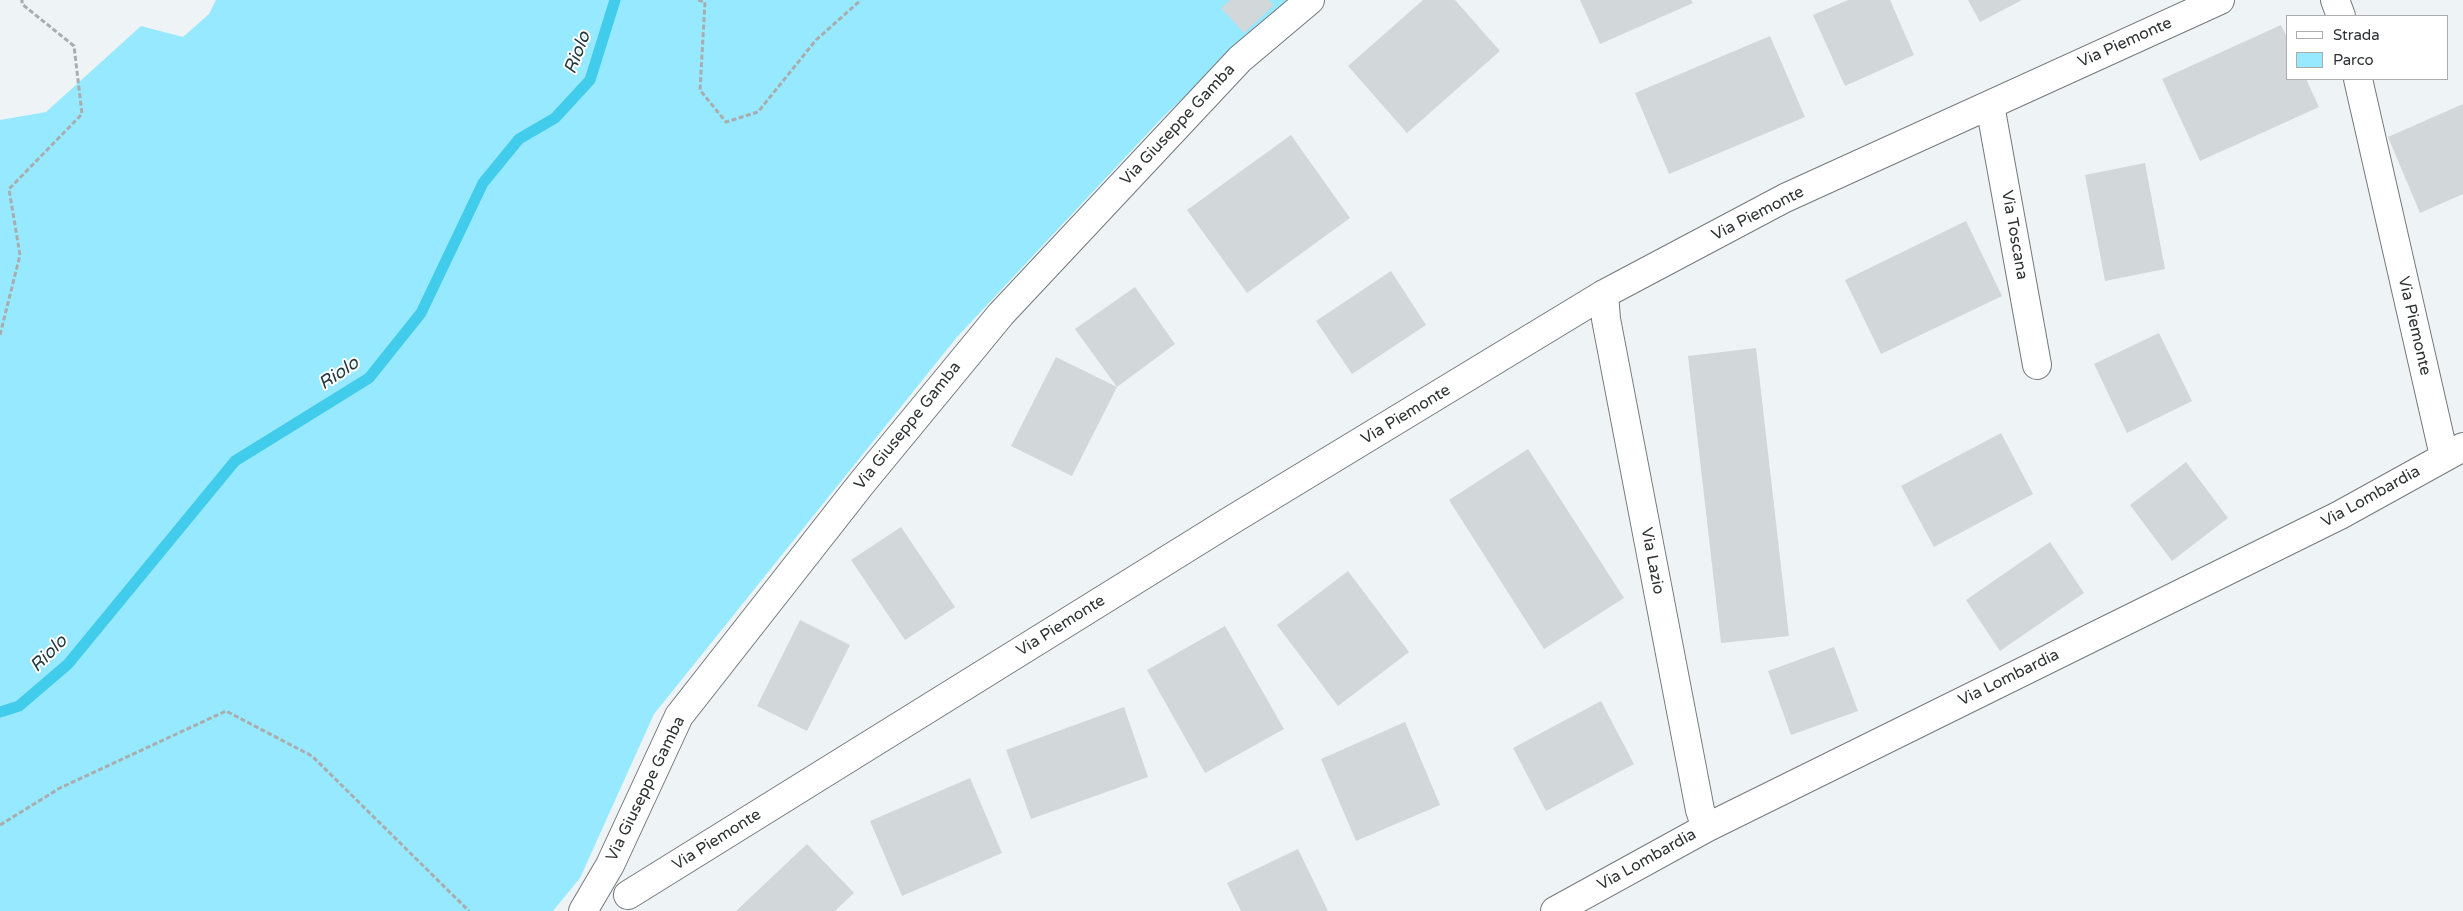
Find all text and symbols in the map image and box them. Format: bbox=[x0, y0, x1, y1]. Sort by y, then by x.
street label: Via Piemonte bbox=[2075, 14, 2175, 72]
legend bbox=[2286, 15, 2448, 80]
text: Strada bbox=[2333, 26, 2380, 44]
water label: Riolo bbox=[560, 29, 596, 77]
text: Parco bbox=[2333, 51, 2374, 69]
street label: Via Giuseppe Gamba bbox=[1117, 60, 1239, 190]
street label: Via Piemonte bbox=[1709, 183, 1807, 245]
street label: Via Toscana bbox=[1997, 189, 2031, 281]
street label: Via Piemonte bbox=[2393, 275, 2435, 377]
water label: Riolo bbox=[315, 353, 363, 395]
street label: Via Giuseppe Gamba bbox=[851, 358, 965, 494]
street label: Via Piemonte bbox=[1358, 381, 1454, 449]
street label: Via Lombardia bbox=[2318, 462, 2424, 532]
street label: Via Lazio bbox=[1636, 526, 1668, 596]
street label: Via Piemonte bbox=[1013, 591, 1109, 661]
water label: Riolo bbox=[26, 631, 72, 677]
street label: Via Lombardia bbox=[1955, 645, 2063, 711]
street label: Via Giuseppe Gamba bbox=[603, 713, 689, 865]
street label: Via Piemonte bbox=[669, 805, 765, 875]
street label: Via Lombardia bbox=[1594, 825, 1700, 895]

